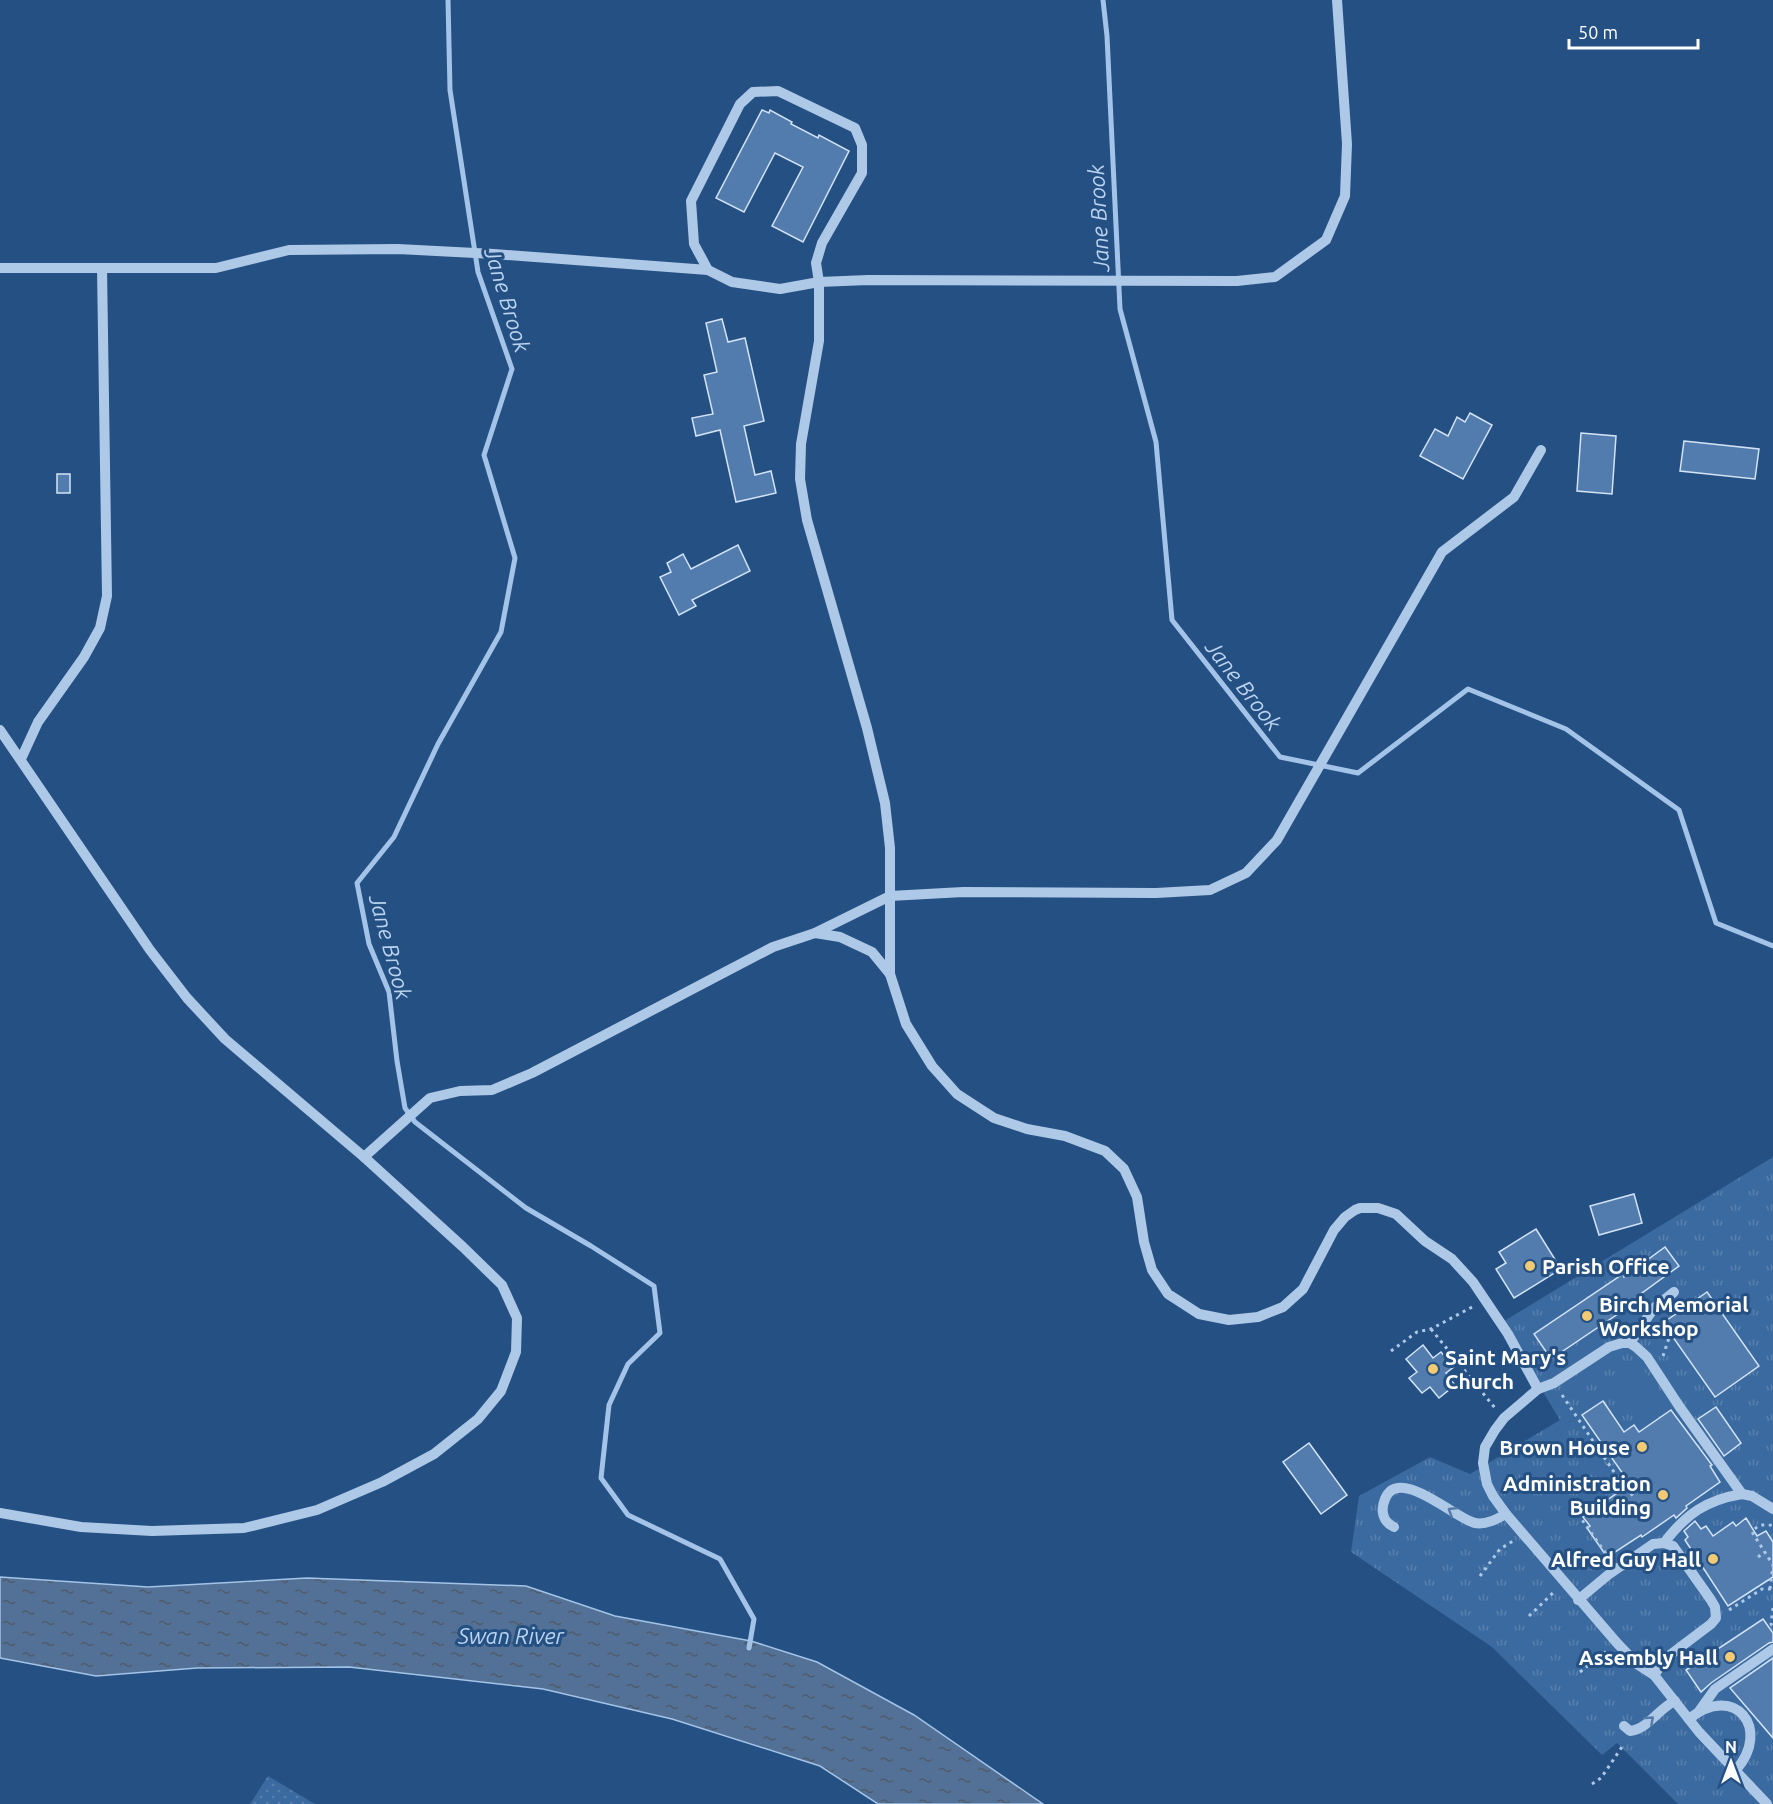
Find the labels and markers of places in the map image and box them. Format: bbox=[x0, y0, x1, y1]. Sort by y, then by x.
place label: Parish Office bbox=[1542, 1254, 1670, 1278]
marker: Parish Office bbox=[1523, 1259, 1537, 1273]
place label: Birch Memorial Workshop bbox=[1599, 1292, 1749, 1340]
marker: Birch Memorial Workshop bbox=[1580, 1309, 1594, 1323]
place label: Saint Mary's Church bbox=[1445, 1345, 1566, 1393]
marker: Saint Mary's Church bbox=[1426, 1362, 1440, 1376]
place label: Brown House bbox=[1499, 1435, 1630, 1459]
marker: Brown House bbox=[1635, 1440, 1649, 1454]
place label: Administration Building bbox=[1503, 1471, 1651, 1519]
marker: Administration Building bbox=[1656, 1488, 1670, 1502]
place label: Alfred Guy Hall bbox=[1551, 1547, 1701, 1571]
marker: Alfred Guy Hall bbox=[1706, 1552, 1720, 1566]
place label: Assembly Hall bbox=[1579, 1645, 1718, 1669]
marker: Assembly Hall bbox=[1723, 1650, 1737, 1664]

